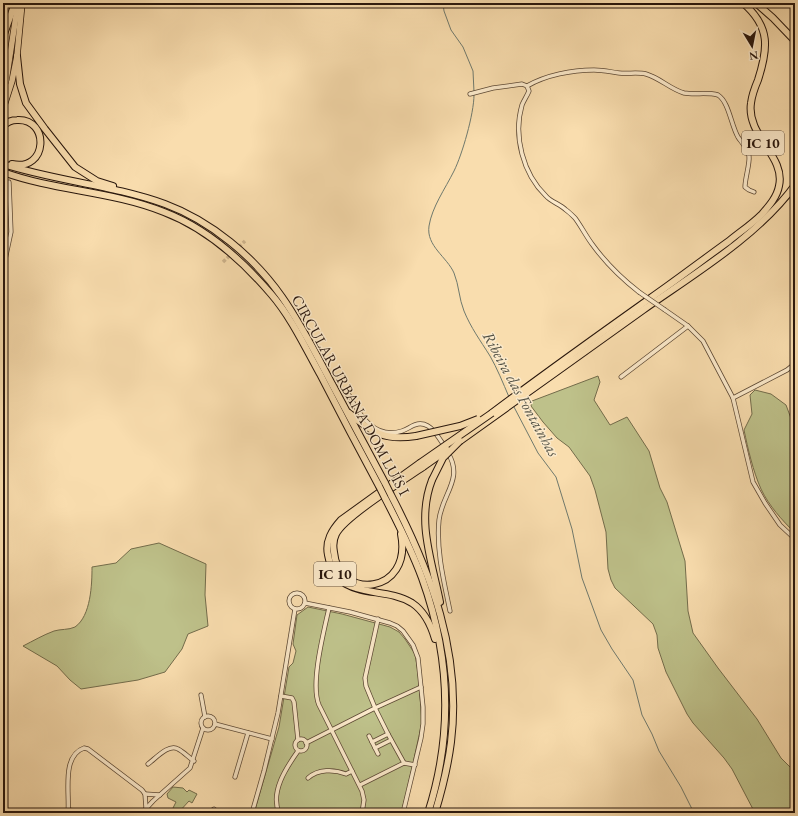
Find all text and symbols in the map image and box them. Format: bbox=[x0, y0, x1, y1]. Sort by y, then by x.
north arrow bbox=[732, 26, 772, 66]
text: N bbox=[748, 48, 759, 64]
road number: IC 10 bbox=[742, 131, 784, 155]
street label: CIRCULAR URBANA DOM LUÍS I bbox=[288, 291, 414, 499]
water label: Ribeira das Fontainhas bbox=[478, 328, 564, 461]
road number: IC 10 bbox=[314, 562, 356, 586]

